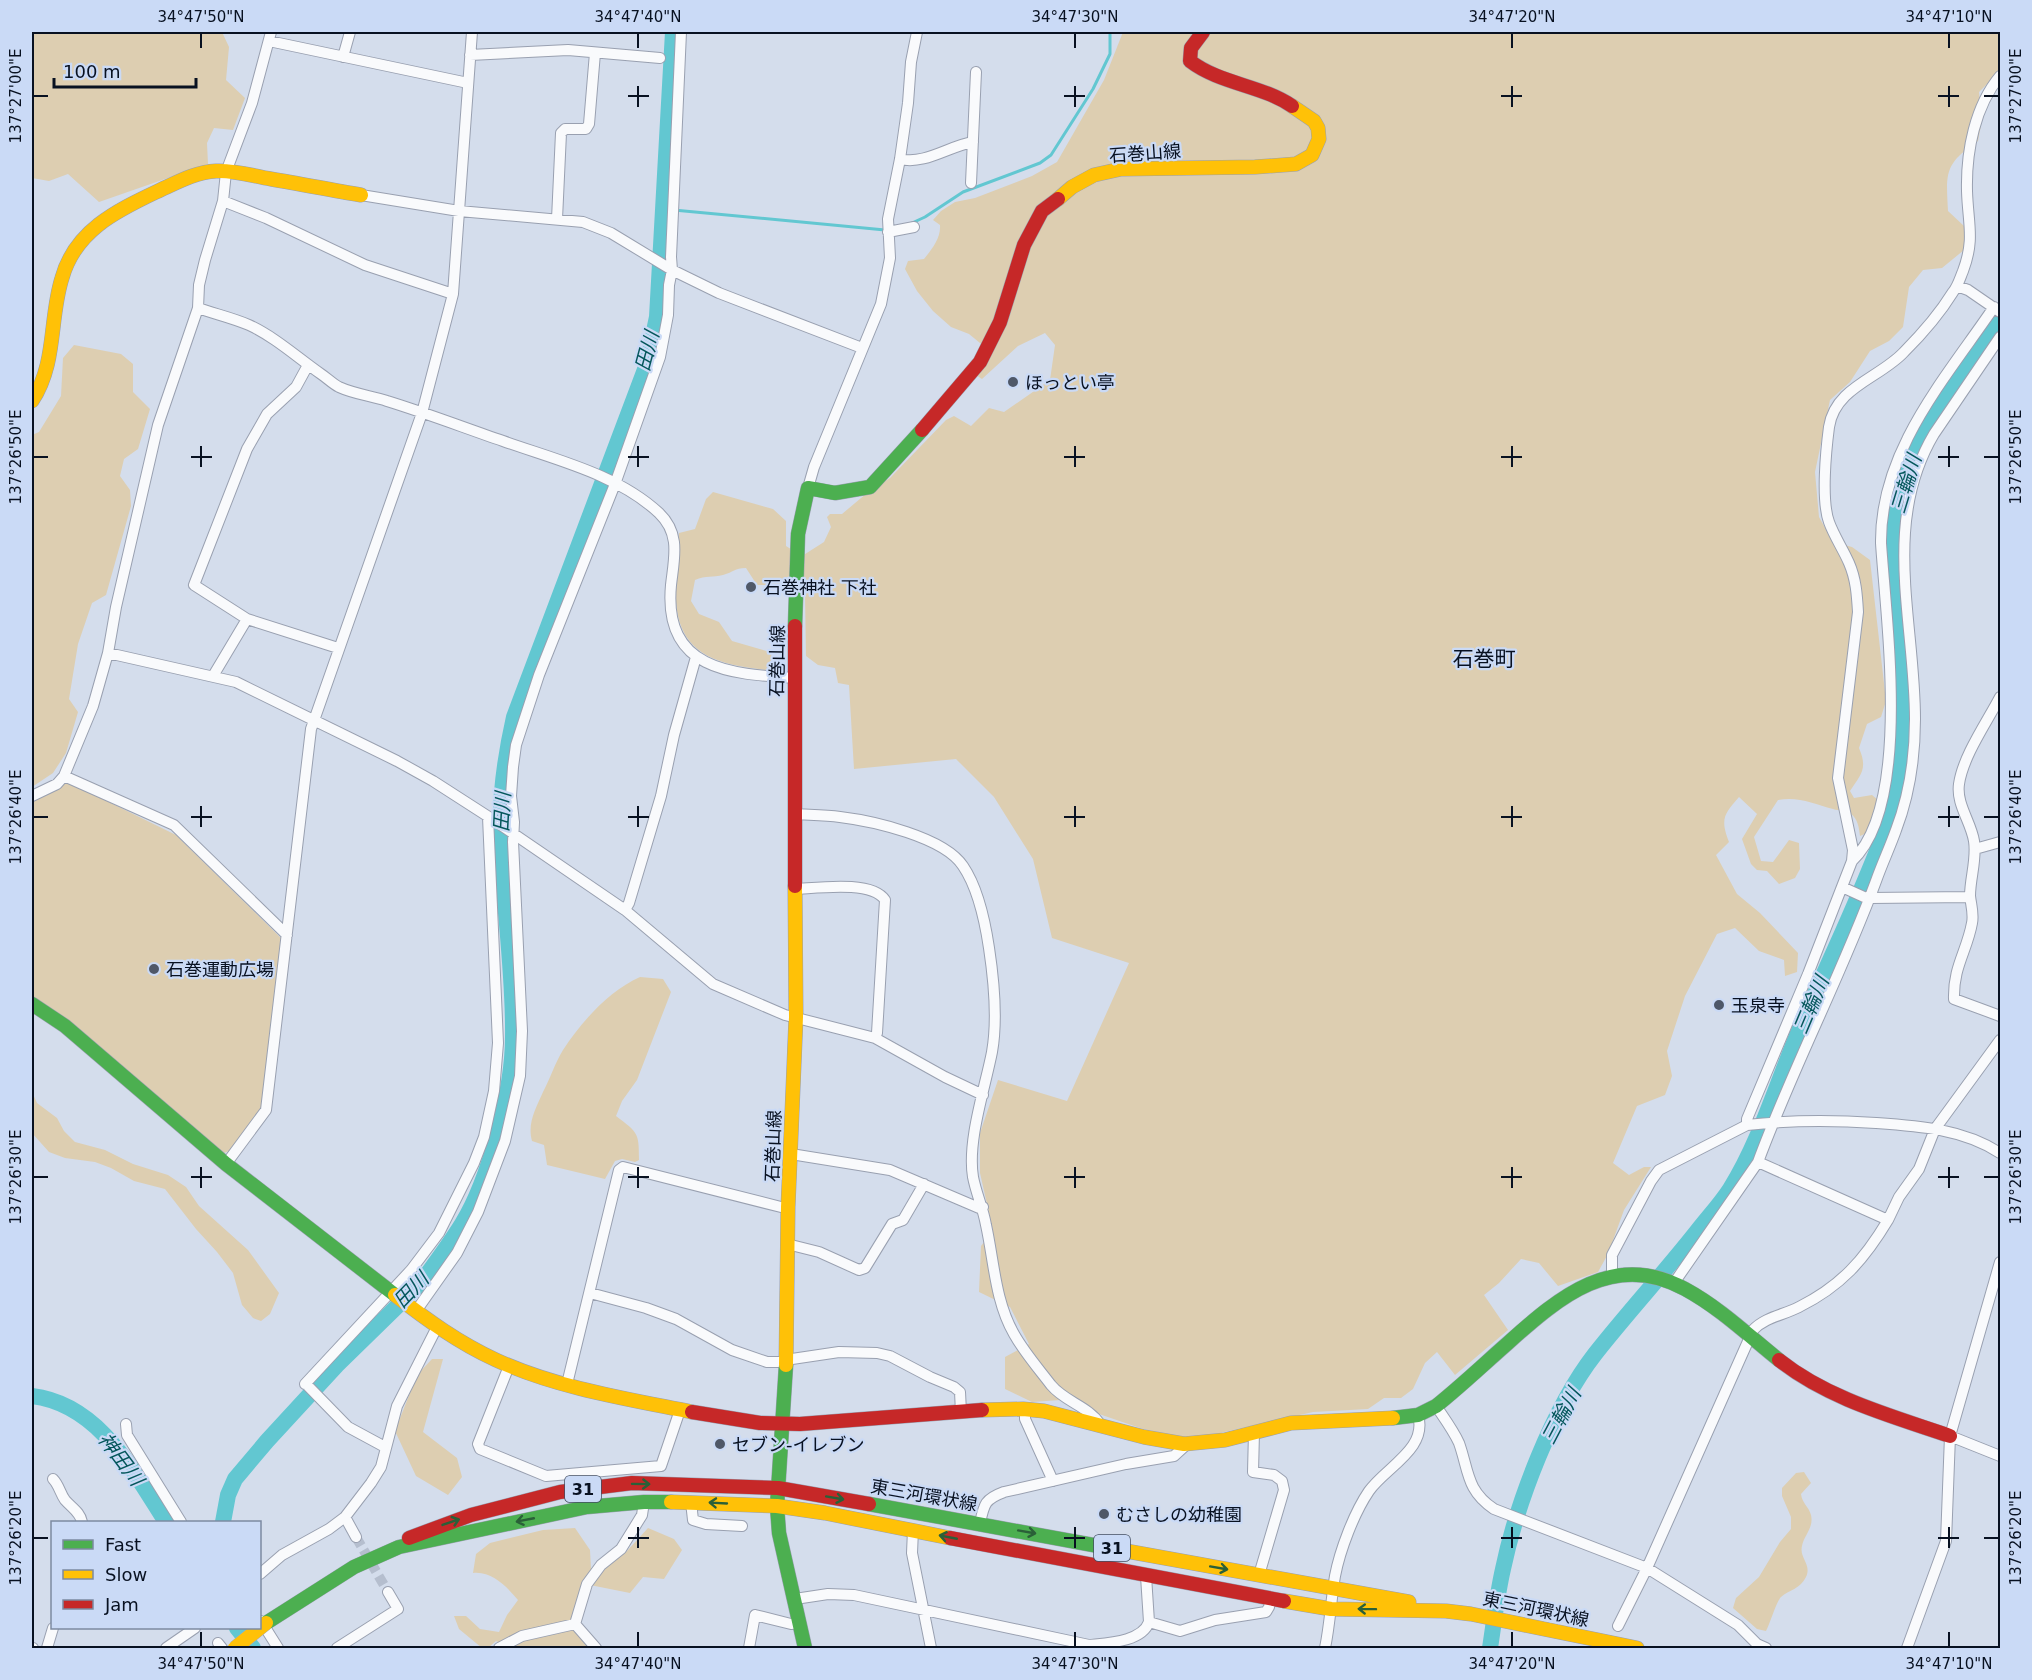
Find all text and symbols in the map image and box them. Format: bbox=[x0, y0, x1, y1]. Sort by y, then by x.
text: 34°47'50"N bbox=[157, 8, 245, 26]
text: 34°47'40"N bbox=[594, 8, 682, 26]
text: 34°47'30"N bbox=[1031, 8, 1119, 26]
text: 34°47'20"N bbox=[1468, 8, 1556, 26]
text: 34°47'10"N bbox=[1905, 8, 1993, 26]
text: 137°27'00"E bbox=[7, 49, 25, 143]
text: 137°27'00"E bbox=[2007, 49, 2025, 143]
scale bar bbox=[54, 51, 196, 89]
text: 100 m bbox=[63, 61, 121, 82]
street label: 石巻山線 bbox=[1108, 140, 1182, 166]
water label: 田川 bbox=[630, 327, 664, 373]
place label: ほっとい亭 bbox=[1025, 372, 1115, 393]
marker: ほっとい亭 bbox=[1006, 375, 1020, 389]
text: 137°26'50"E bbox=[7, 410, 25, 504]
text: 137°26'50"E bbox=[2007, 410, 2025, 504]
water label: 三輪川 bbox=[1886, 450, 1927, 516]
place label: 石巻神社 下社 bbox=[763, 577, 877, 598]
marker: 石巻神社 下社 bbox=[744, 580, 758, 594]
street label: 石巻山線 bbox=[766, 625, 788, 697]
district label: 石巻町 bbox=[1453, 647, 1516, 671]
text: 137°26'40"E bbox=[7, 770, 25, 864]
text: 137°26'40"E bbox=[2007, 770, 2025, 864]
water label: 田川 bbox=[489, 789, 515, 833]
place label: 石巻運動広場 bbox=[166, 959, 274, 980]
marker: 石巻運動広場 bbox=[147, 962, 161, 976]
water label: 三輪川 bbox=[1788, 971, 1835, 1037]
place label: 玉泉寺 bbox=[1731, 995, 1785, 1016]
marker: 玉泉寺 bbox=[1712, 998, 1726, 1012]
street label: 石巻山線 bbox=[761, 1110, 785, 1182]
text: 137°26'30"E bbox=[7, 1130, 25, 1224]
text: 137°26'30"E bbox=[2007, 1130, 2025, 1224]
water label: 田川 bbox=[388, 1266, 435, 1313]
water label: 三輪川 bbox=[1536, 1382, 1587, 1448]
water label: 神田川 bbox=[93, 1428, 150, 1492]
place label: セブン-イレブン bbox=[732, 1434, 865, 1455]
marker: セブン-イレブン bbox=[713, 1437, 727, 1451]
street label: 東三河環状線 bbox=[869, 1475, 979, 1515]
road number: 31 bbox=[565, 1476, 601, 1502]
one-way arrow bbox=[631, 1478, 651, 1489]
text: 137°26'20"E bbox=[7, 1491, 25, 1585]
text: 137°26'20"E bbox=[2007, 1491, 2025, 1585]
one-way arrow bbox=[825, 1493, 845, 1504]
one-way arrow bbox=[709, 1498, 729, 1509]
place label: むさしの幼稚園 bbox=[1116, 1504, 1242, 1525]
marker: むさしの幼稚園 bbox=[1097, 1507, 1111, 1521]
one-way arrow bbox=[516, 1514, 535, 1526]
one-way arrow bbox=[441, 1515, 460, 1526]
legend bbox=[51, 1521, 261, 1629]
one-way arrow bbox=[1017, 1527, 1037, 1538]
one-way arrow bbox=[938, 1531, 958, 1542]
text: Fast bbox=[105, 1534, 141, 1555]
road number: 31 bbox=[1094, 1535, 1130, 1561]
one-way arrow bbox=[1209, 1563, 1228, 1574]
text: Slow bbox=[105, 1564, 147, 1585]
street label: 東三河環状線 bbox=[1481, 1588, 1591, 1630]
text: Jam bbox=[104, 1594, 139, 1615]
one-way arrow bbox=[1357, 1604, 1377, 1615]
text: 34°47'50"N bbox=[157, 1655, 245, 1673]
text: 34°47'40"N bbox=[594, 1655, 682, 1673]
text: 34°47'30"N bbox=[1031, 1655, 1119, 1673]
text: 34°47'20"N bbox=[1468, 1655, 1556, 1673]
text: 34°47'10"N bbox=[1905, 1655, 1993, 1673]

